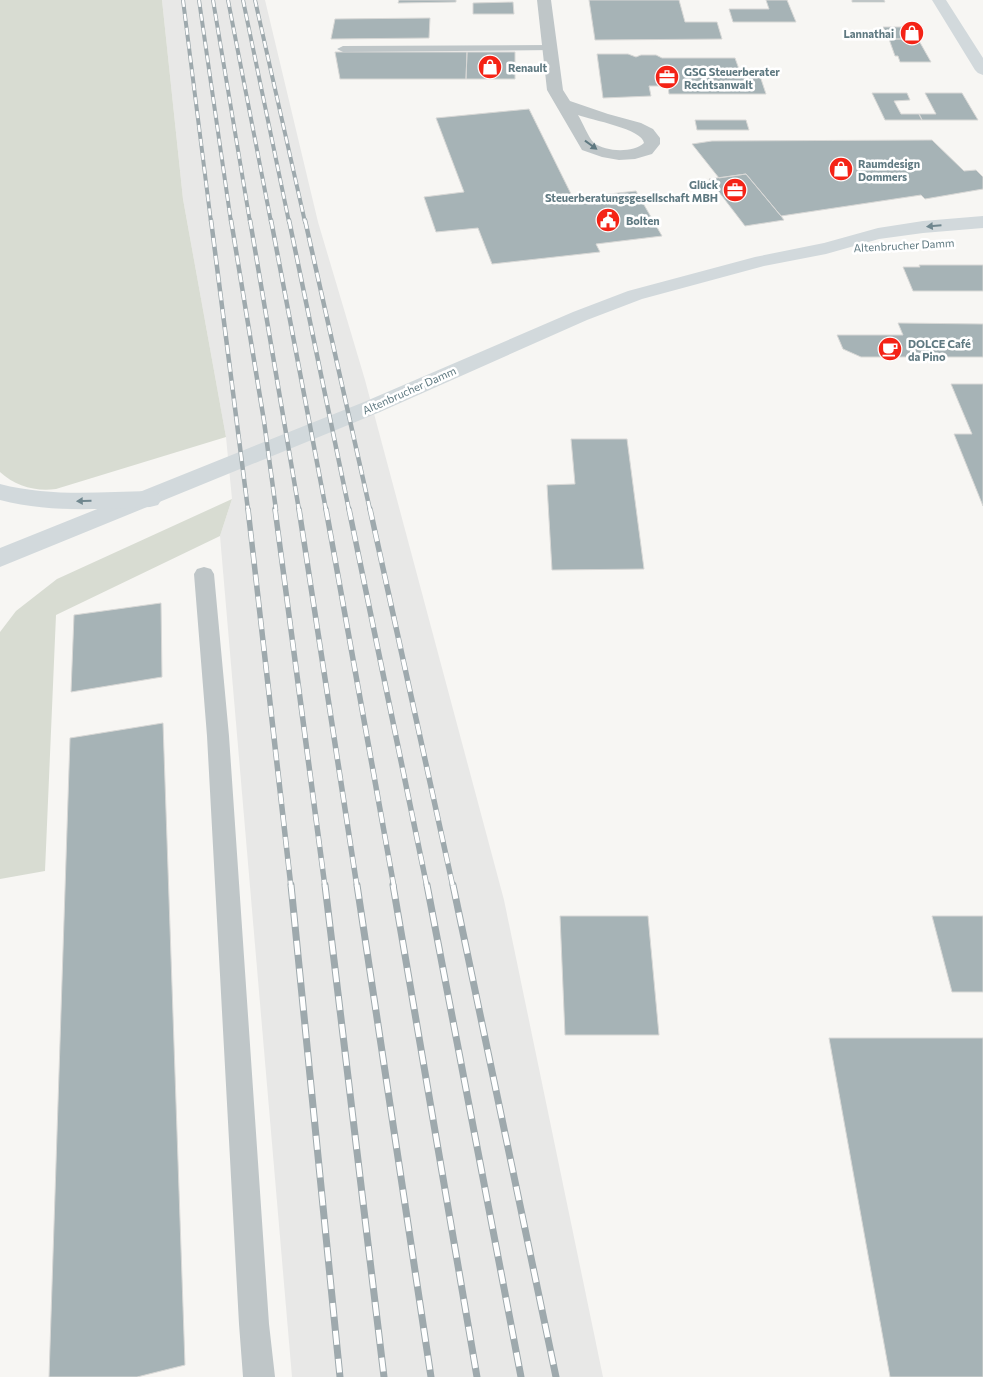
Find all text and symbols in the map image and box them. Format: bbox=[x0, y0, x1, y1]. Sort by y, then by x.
shop icon: Lannathai bbox=[899, 20, 925, 46]
place label: Lannathai bbox=[843, 27, 894, 40]
shop icon: Renault bbox=[477, 54, 503, 80]
place label: Renault bbox=[508, 61, 547, 74]
office icon: GSG Steuerberater Rechtsanwalt bbox=[654, 64, 680, 90]
place label: GSG Steuerberater Rechtsanwalt bbox=[684, 65, 780, 91]
one-way arrow bbox=[584, 140, 598, 150]
shop icon: Raumdesign Dommers bbox=[828, 156, 854, 182]
place label: Raumdesign Dommers bbox=[858, 157, 920, 183]
office icon: Glück Steuerberatungsgesellschaft MBH bbox=[722, 177, 748, 203]
place label: Glück Steuerberatungsgesellschaft MBH bbox=[545, 178, 719, 204]
public building icon: Bolten bbox=[595, 207, 621, 233]
place label: Bolten bbox=[626, 214, 660, 227]
one-way arrow bbox=[926, 222, 942, 230]
street label: Altenbrucher Damm bbox=[853, 236, 955, 254]
cafe icon: DOLCE Café da Pino bbox=[877, 336, 903, 362]
place label: DOLCE Café da Pino bbox=[908, 337, 971, 363]
street label: Altenbrucher Damm bbox=[360, 364, 458, 416]
one-way arrow bbox=[75, 497, 91, 505]

